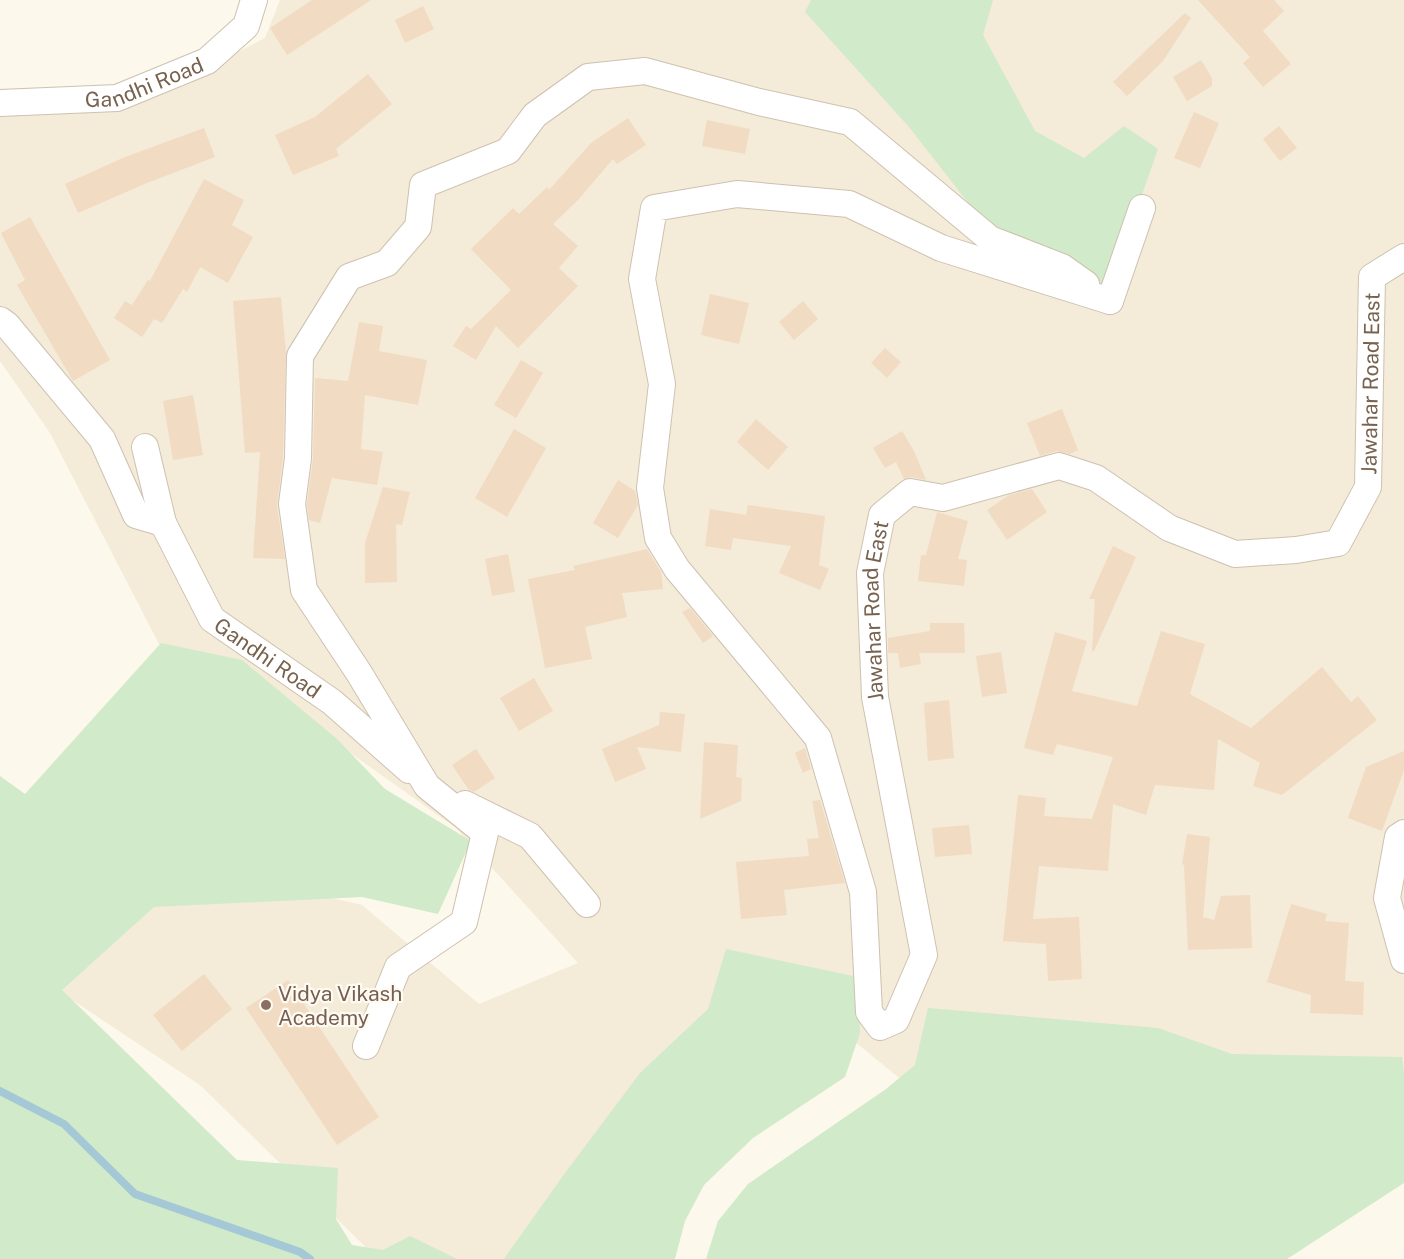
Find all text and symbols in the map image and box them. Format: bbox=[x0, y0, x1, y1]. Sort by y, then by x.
street label: Gandhi Road bbox=[84, 51, 207, 112]
street label: Jawahar Road East bbox=[1356, 292, 1384, 475]
street label: Jawahar Road East bbox=[857, 518, 893, 704]
street label: Gandhi Road bbox=[210, 612, 326, 703]
place label: Vidya Vikash Academy bbox=[278, 981, 402, 1030]
marker: Vidya Vikash Academy bbox=[259, 998, 273, 1012]

